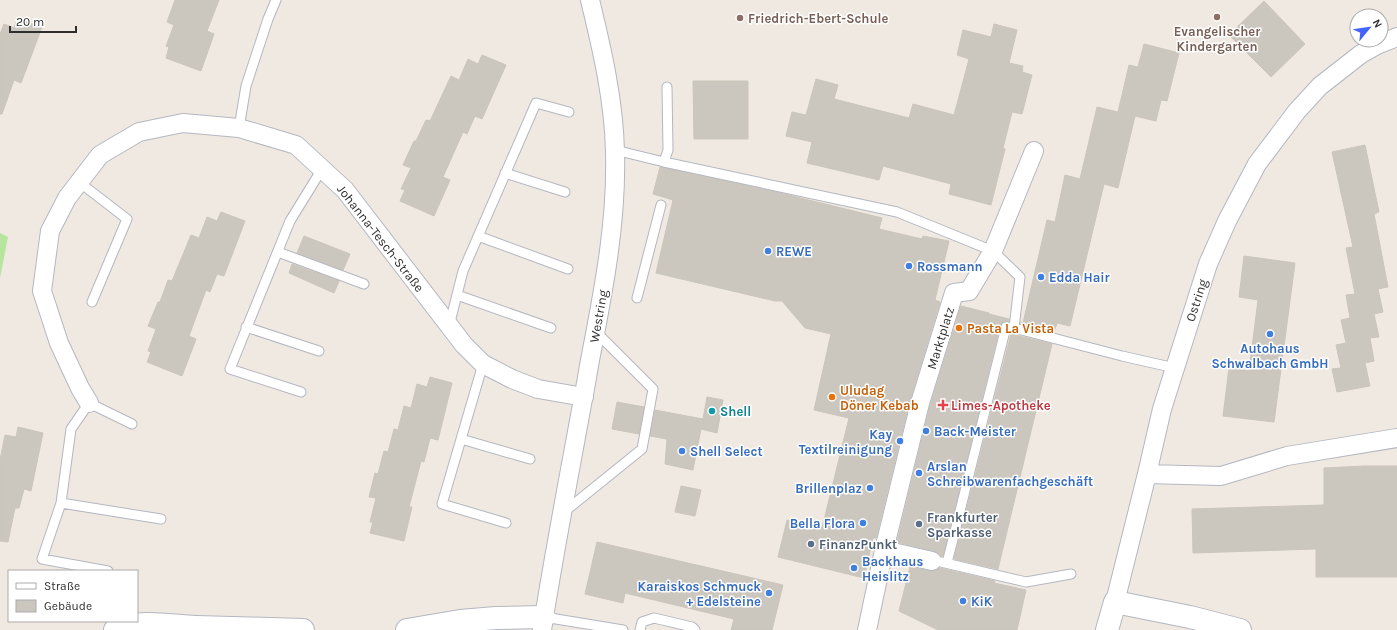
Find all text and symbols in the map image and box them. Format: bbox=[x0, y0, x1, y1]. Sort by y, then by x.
scale bar bbox=[10, 8, 76, 34]
north arrow bbox=[1349, 8, 1389, 48]
place label: Friedrich-Ebert-Schule bbox=[748, 11, 889, 26]
marker: Evangelischer Kindergarten bbox=[1212, 12, 1222, 22]
marker: Friedrich-Ebert-Schule bbox=[735, 13, 745, 23]
text: 20 m bbox=[16, 15, 44, 29]
text: N bbox=[1370, 17, 1385, 30]
place label: Evangelischer Kindergarten bbox=[1174, 24, 1261, 54]
street label: Johanna-Tesch-Straße bbox=[334, 182, 427, 295]
place label: REWE bbox=[776, 244, 812, 259]
marker: REWE bbox=[763, 246, 773, 256]
place label: Rossmann bbox=[917, 259, 983, 274]
marker: Rossmann bbox=[904, 261, 914, 271]
place label: Edda Hair bbox=[1049, 270, 1111, 285]
marker: Edda Hair bbox=[1036, 272, 1046, 282]
street label: Ostring bbox=[1183, 276, 1211, 323]
street label: Westring bbox=[586, 288, 611, 344]
street label: Marktplatz bbox=[924, 305, 957, 371]
place label: Pasta La Vista bbox=[967, 321, 1054, 336]
marker: Pasta La Vista bbox=[954, 323, 964, 333]
marker: Autohaus Schwalbach GmbH bbox=[1265, 329, 1275, 339]
place label: Autohaus Schwalbach GmbH bbox=[1212, 341, 1328, 371]
place label: Uludag Döner Kebab bbox=[840, 383, 919, 413]
marker: Uludag Döner Kebab bbox=[827, 392, 837, 402]
place label: Limes-Apotheke bbox=[951, 398, 1051, 413]
marker: Limes-Apotheke bbox=[938, 400, 948, 410]
place label: Shell bbox=[720, 404, 751, 419]
marker: Shell bbox=[707, 406, 717, 416]
place label: Back-Meister bbox=[934, 424, 1017, 439]
marker: Back-Meister bbox=[921, 426, 931, 436]
place label: Kay Textilreinigung bbox=[799, 427, 892, 457]
marker: Kay Textilreinigung bbox=[895, 436, 905, 446]
place label: Shell Select bbox=[690, 444, 763, 459]
marker: Shell Select bbox=[677, 446, 687, 456]
place label: Arslan Schreibwarenfachgeschäft bbox=[927, 459, 1093, 489]
marker: Arslan Schreibwarenfachgeschäft bbox=[914, 468, 924, 478]
place label: Brillenplaz bbox=[795, 481, 862, 496]
marker: Brillenplaz bbox=[865, 483, 875, 493]
place label: Frankfurter Sparkasse bbox=[927, 510, 999, 540]
place label: Bella Flora bbox=[790, 516, 855, 531]
marker: Bella Flora bbox=[858, 518, 868, 528]
marker: Frankfurter Sparkasse bbox=[914, 519, 924, 529]
place label: FinanzPunkt bbox=[819, 537, 897, 552]
marker: FinanzPunkt bbox=[806, 539, 816, 549]
place label: Backhaus Heislitz bbox=[862, 554, 923, 584]
marker: Backhaus Heislitz bbox=[849, 563, 859, 573]
legend bbox=[8, 570, 138, 622]
text: Straße bbox=[44, 579, 80, 593]
place label: Karaiskos Schmuck + Edelsteine bbox=[638, 579, 761, 609]
marker: Karaiskos Schmuck + Edelsteine bbox=[764, 588, 774, 598]
place label: KiK bbox=[971, 594, 993, 609]
marker: KiK bbox=[958, 596, 968, 606]
text: Gebäude bbox=[44, 599, 92, 613]

